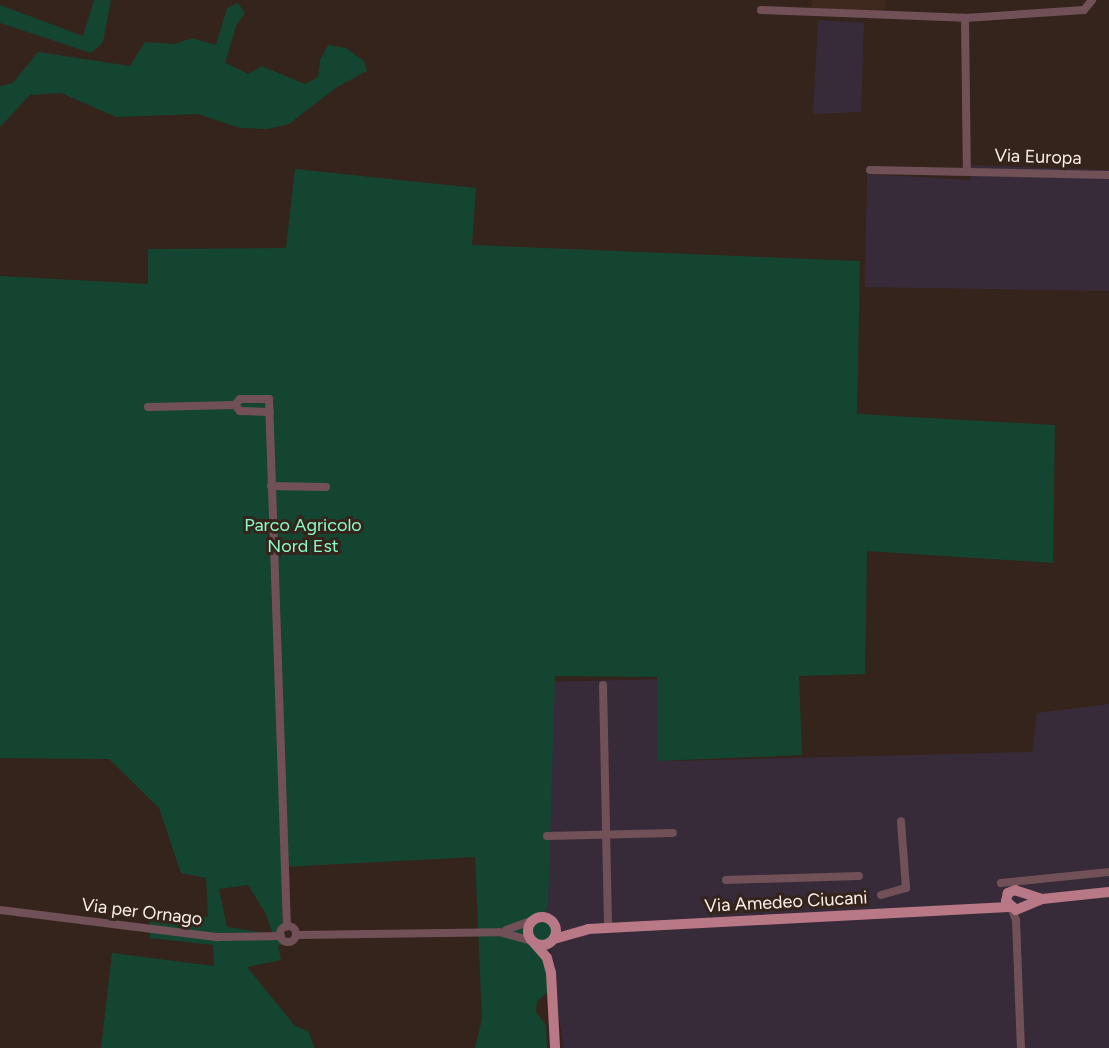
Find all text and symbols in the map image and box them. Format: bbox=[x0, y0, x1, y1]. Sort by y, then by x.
street label: Via Europa bbox=[994, 145, 1082, 169]
park label: Parco Agricolo Nord Est bbox=[244, 515, 362, 558]
street label: Via Amedeo Ciucani bbox=[704, 887, 868, 917]
street label: Via per Ornago bbox=[80, 894, 204, 930]

